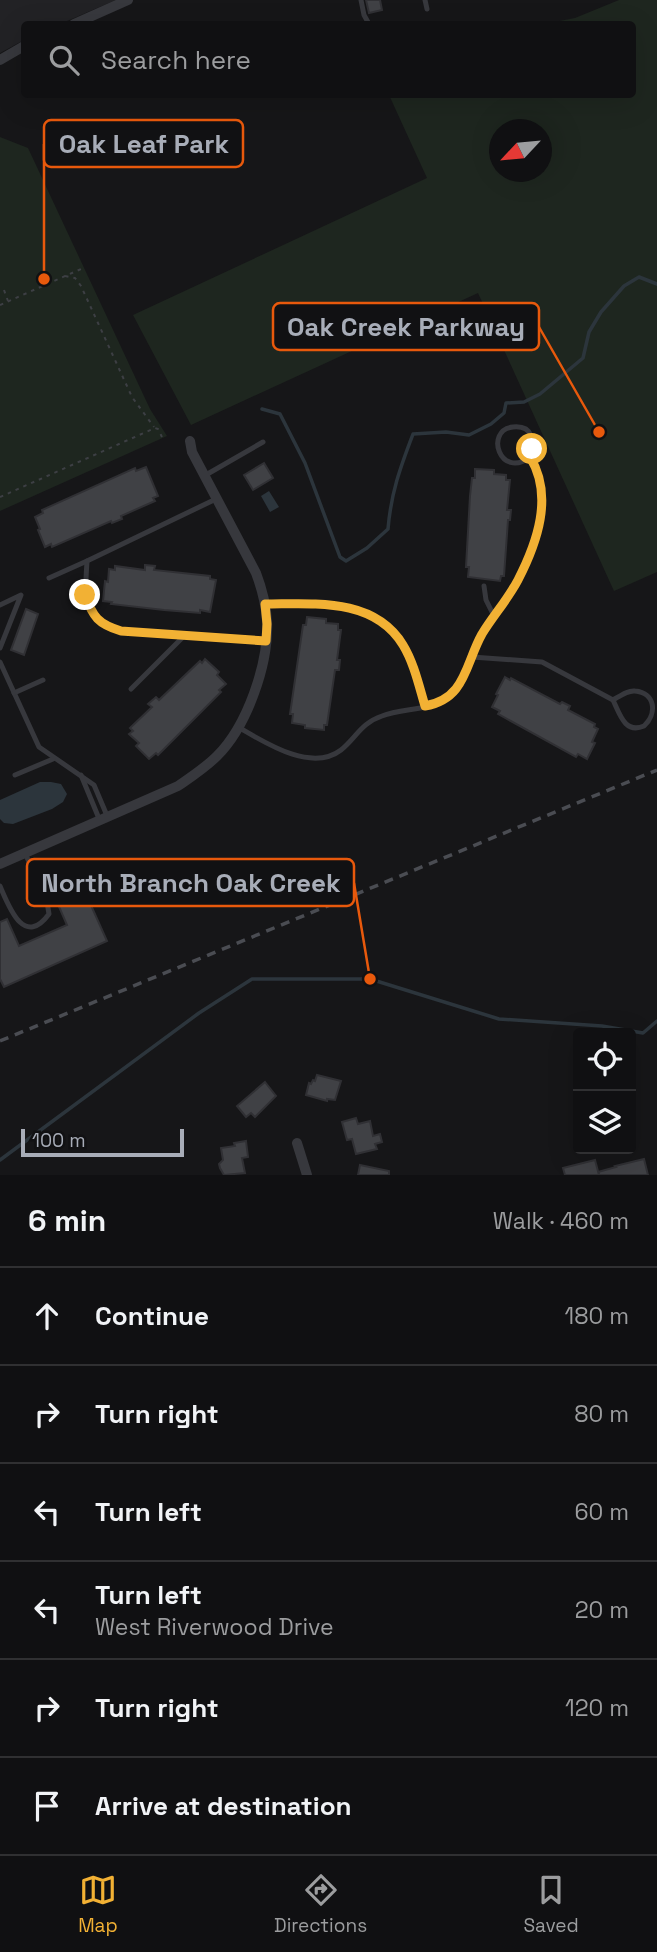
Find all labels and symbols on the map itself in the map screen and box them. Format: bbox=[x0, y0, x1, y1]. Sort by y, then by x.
north arrow bbox=[489, 119, 552, 182]
callout: Oak Leaf Park bbox=[44, 120, 243, 167]
text: Oak Leaf Park bbox=[59, 127, 230, 161]
callout: Oak Creek Parkway bbox=[273, 303, 539, 350]
text: Oak Creek Parkway bbox=[287, 310, 525, 344]
route start bbox=[516, 433, 547, 464]
route end bbox=[69, 579, 100, 610]
callout: North Branch Oak Creek bbox=[27, 859, 354, 906]
text: North Branch Oak Creek bbox=[41, 866, 341, 900]
scale bar bbox=[21, 1126, 184, 1158]

